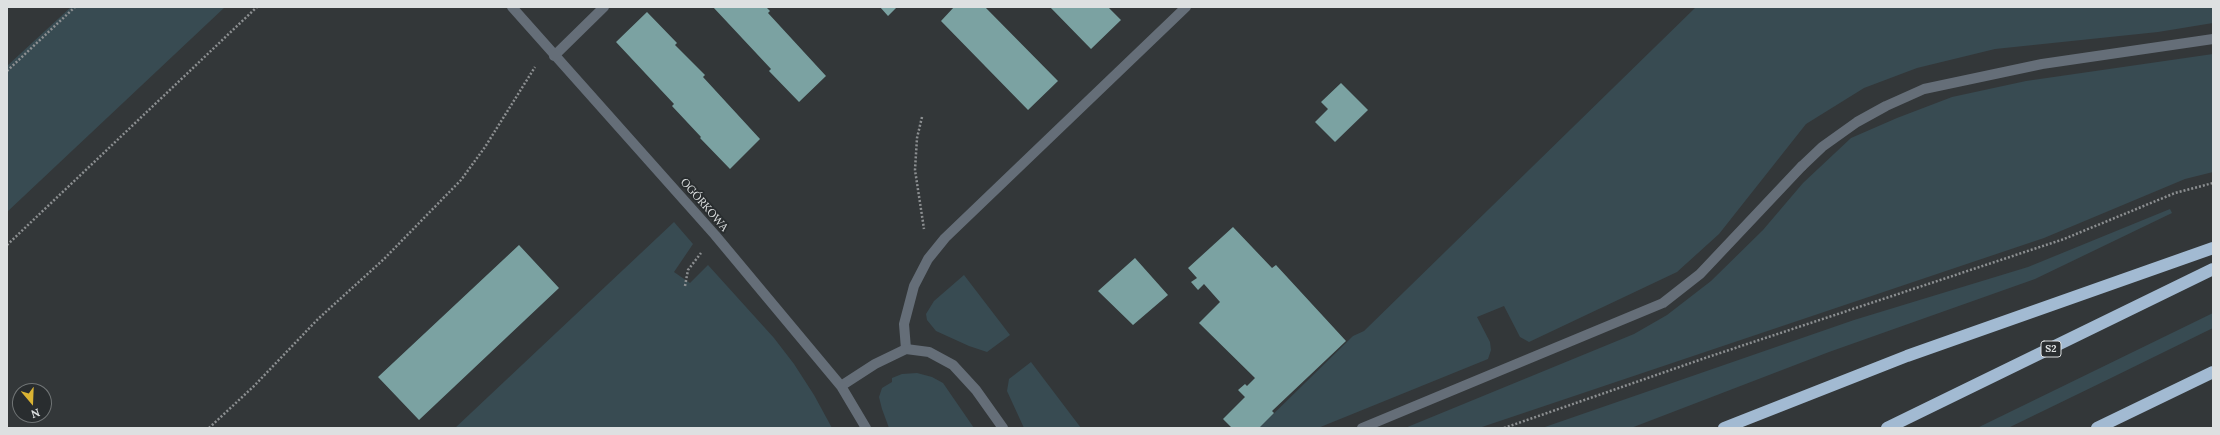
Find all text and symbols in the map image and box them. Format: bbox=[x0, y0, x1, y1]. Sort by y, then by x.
street label: OGÓRKOWA bbox=[677, 176, 731, 234]
road number: S2 bbox=[2041, 341, 2061, 357]
north arrow bbox=[12, 383, 52, 423]
text: N bbox=[29, 405, 42, 421]

